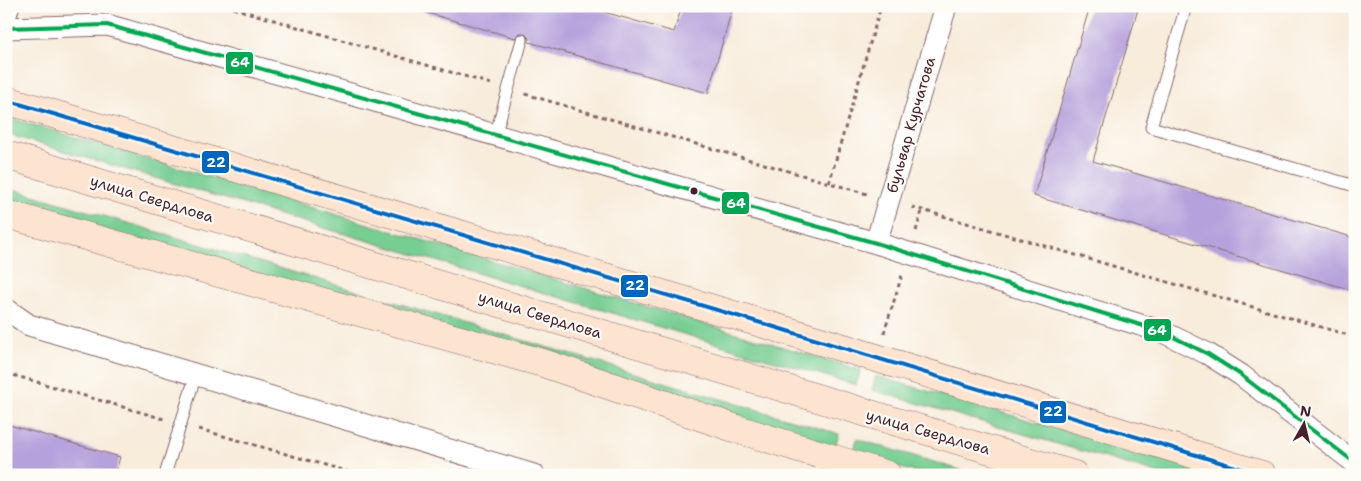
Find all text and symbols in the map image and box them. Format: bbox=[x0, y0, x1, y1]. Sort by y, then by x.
line badge: 64 bbox=[225, 51, 254, 75]
text: 64 bbox=[230, 53, 250, 71]
street label: бульвар Курчатова bbox=[882, 54, 940, 195]
line badge: 22 bbox=[201, 150, 230, 174]
text: 22 bbox=[206, 153, 226, 171]
street label: улица Свердлова bbox=[88, 171, 217, 227]
unlabelled marker bbox=[689, 186, 699, 196]
line badge: 64 bbox=[721, 191, 750, 215]
text: 64 bbox=[726, 194, 746, 212]
line badge: 22 bbox=[620, 274, 649, 298]
text: 22 bbox=[625, 276, 645, 294]
street label: улица Свердлова bbox=[476, 287, 605, 343]
line badge: 64 bbox=[1143, 318, 1172, 342]
text: 64 bbox=[1147, 321, 1167, 339]
north arrow bbox=[1278, 398, 1328, 448]
line badge: 22 bbox=[1039, 400, 1067, 424]
text: N bbox=[1299, 401, 1313, 421]
text: 22 bbox=[1043, 402, 1063, 420]
street label: улица Свердлова bbox=[864, 405, 993, 459]

